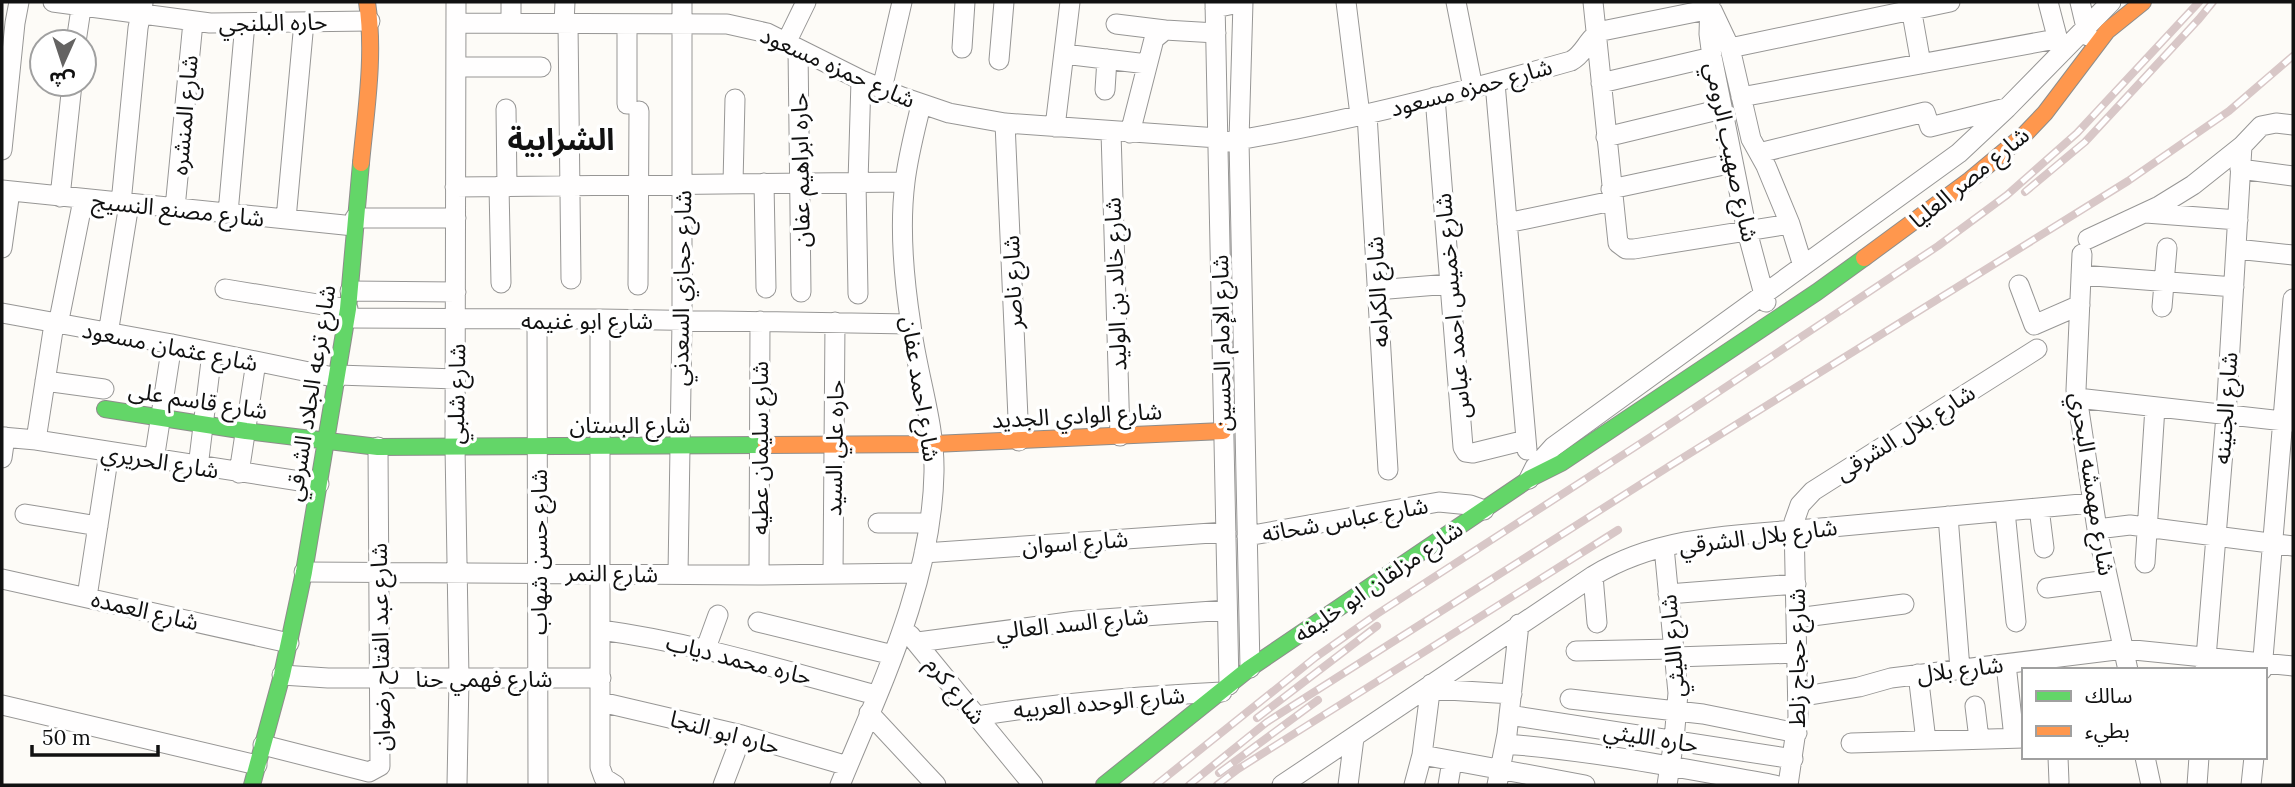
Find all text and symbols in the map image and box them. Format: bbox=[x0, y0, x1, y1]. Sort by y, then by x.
street label: حاره البلنجي bbox=[218, 7, 328, 41]
street label: شارع حمزه مسعود bbox=[755, 20, 920, 117]
north arrow bbox=[28, 28, 98, 98]
street label: شارع حمزه مسعود bbox=[1387, 51, 1556, 125]
street label: شارع المنشره bbox=[164, 54, 207, 177]
street label: شارع صهيب الرومي bbox=[1696, 60, 1765, 245]
text: ش bbox=[48, 67, 76, 93]
street label: حاره ابراهيم عفان bbox=[784, 92, 819, 248]
district label: الشرابية bbox=[507, 120, 615, 158]
street label: شارع مصر العليا bbox=[1903, 120, 2037, 236]
street label: شارع مصنع النسيج bbox=[90, 186, 266, 235]
street label: شارع حجازي السعدني bbox=[665, 190, 701, 386]
street label: شارع خميس احمد عباس bbox=[1428, 192, 1479, 420]
street label: شارع خالد بن الوليد bbox=[1097, 197, 1136, 371]
street label: شارع ناصر bbox=[996, 235, 1031, 330]
street label: شارع الكرامه bbox=[1360, 236, 1397, 348]
street label: شارع الإمام الحسين bbox=[1205, 254, 1241, 432]
street label: شارع ترعه الجلاد الشرقي bbox=[279, 283, 345, 504]
street label: شارع ابو غنيمه bbox=[521, 306, 653, 338]
street label: شارع احمد عفان bbox=[892, 314, 947, 464]
street label: شارع عثمان مسعود bbox=[79, 315, 260, 380]
street label: شارع شلبي bbox=[441, 343, 475, 445]
street label: شارع الجنينه bbox=[2207, 351, 2246, 465]
street label: شارع سليمان عطيه bbox=[745, 361, 777, 535]
street label: شارع قاسم على bbox=[126, 375, 270, 428]
street label: شارع بلال الشرقى bbox=[1830, 377, 1982, 489]
street label: حاره علي السيد bbox=[818, 380, 853, 516]
street label: شارع مهمشه البحري bbox=[2061, 390, 2122, 578]
street label: شارع الوادي الجديد bbox=[991, 396, 1163, 437]
street label: شارع البستان bbox=[570, 410, 690, 442]
street label: شارع الحريري bbox=[99, 437, 221, 488]
street label: شارع حسن شهاب bbox=[524, 469, 556, 635]
street label: شارع عباس شحاته bbox=[1260, 490, 1431, 551]
street label: شارع بلال الشرقي bbox=[1677, 512, 1839, 563]
street label: شارع مزلقان ابو خليفه bbox=[1288, 514, 1470, 651]
street label: شارع اسوان bbox=[1021, 524, 1129, 563]
street label: شارع عبد الفتاح رضوان bbox=[364, 543, 399, 751]
street label: شارع النمر bbox=[564, 558, 659, 591]
street label: شارع العمده bbox=[88, 584, 201, 639]
street label: شارع حجاج زلط bbox=[1782, 588, 1814, 728]
street label: شارع الليثي bbox=[1653, 593, 1694, 699]
street label: شارع السد العالي bbox=[994, 601, 1150, 649]
street label: حاره محمد دياب bbox=[663, 627, 815, 691]
street label: شارع بلال bbox=[1915, 649, 2005, 692]
street label: شارع كرم bbox=[917, 650, 992, 733]
street label: شارع فهمي حنا bbox=[415, 664, 553, 696]
legend bbox=[2022, 668, 2267, 759]
street label: شارع الوحده العربيه bbox=[1012, 680, 1186, 727]
text: سالك bbox=[2085, 682, 2132, 709]
street label: حاره ابو النجا bbox=[667, 703, 783, 761]
scale bar bbox=[32, 714, 158, 758]
street label: حاره الليثي bbox=[1601, 715, 1700, 762]
text: بطيء bbox=[2085, 717, 2130, 747]
text: 50 m bbox=[42, 724, 91, 751]

